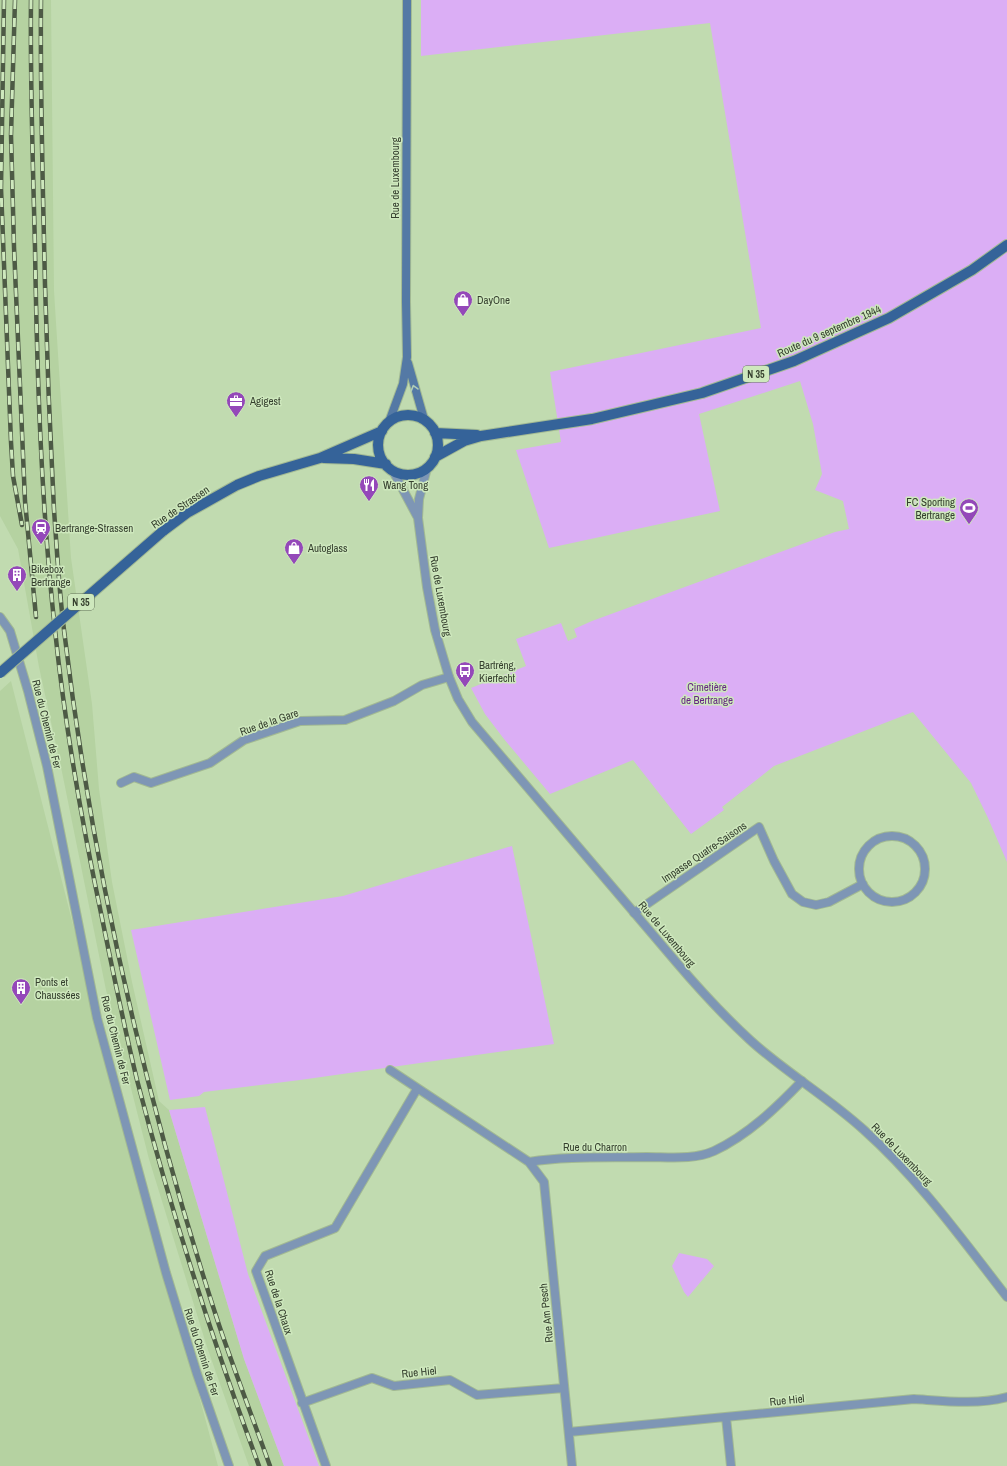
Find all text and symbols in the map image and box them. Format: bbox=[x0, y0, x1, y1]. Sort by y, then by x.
street label: Rue de Luxembourg bbox=[388, 137, 402, 219]
shop icon: DayOne bbox=[452, 289, 474, 317]
place label: DayOne bbox=[477, 293, 510, 307]
street label: Route du 9 septembre 1944 bbox=[775, 302, 883, 360]
road number: N 35 bbox=[743, 366, 769, 382]
one-way arrow bbox=[411, 385, 419, 391]
office icon: Agigest bbox=[225, 390, 247, 418]
place label: Agigest bbox=[249, 394, 281, 408]
restaurant icon: Wang Tong bbox=[358, 474, 380, 502]
place label: Wang Tong bbox=[383, 478, 428, 492]
street label: Rue de Strassen bbox=[148, 482, 212, 532]
place label: FC Sporting Bertrange bbox=[906, 495, 955, 522]
sports icon: FC Sporting Bertrange bbox=[958, 497, 980, 525]
station icon: Bertrange-Strassen bbox=[30, 517, 52, 545]
place label: Bertrange-Strassen bbox=[55, 521, 133, 535]
shop icon: Autoglass bbox=[283, 537, 305, 565]
place label: Autoglass bbox=[307, 541, 348, 555]
street label: Rue de Luxembourg bbox=[427, 555, 455, 637]
place label: Bikebox Bertrange bbox=[31, 562, 71, 589]
building icon: Bikebox Bertrange bbox=[6, 564, 28, 592]
road number: N 35 bbox=[68, 594, 94, 610]
place label: Bartréng, Kierfecht bbox=[479, 658, 516, 685]
bus stop icon: Bartréng, Kierfecht bbox=[454, 660, 476, 688]
street label: Rue du Chemin de Fer bbox=[29, 678, 65, 770]
park label: Cimetière de Bertrange bbox=[681, 680, 733, 707]
street label: Rue de la Gare bbox=[238, 705, 300, 739]
street label: Impasse Quatre-Saisons bbox=[659, 818, 750, 886]
street label: Rue de Luxembourg bbox=[635, 898, 699, 970]
place label: Ponts et Chaussées bbox=[35, 975, 81, 1002]
building icon: Ponts et Chaussées bbox=[10, 977, 32, 1005]
street label: Rue du Chemin de Fer bbox=[98, 994, 134, 1086]
street label: Rue de Luxembourg bbox=[869, 1120, 935, 1188]
street label: Rue du Charron bbox=[563, 1140, 627, 1154]
street label: Rue de la Chaux bbox=[262, 1268, 296, 1337]
street label: Rue Am Pesch bbox=[536, 1283, 556, 1343]
street label: Rue du Chemin de Fer bbox=[181, 1306, 223, 1398]
street label: Rue Hiel bbox=[401, 1363, 437, 1381]
street label: Rue Hiel bbox=[769, 1391, 805, 1409]

